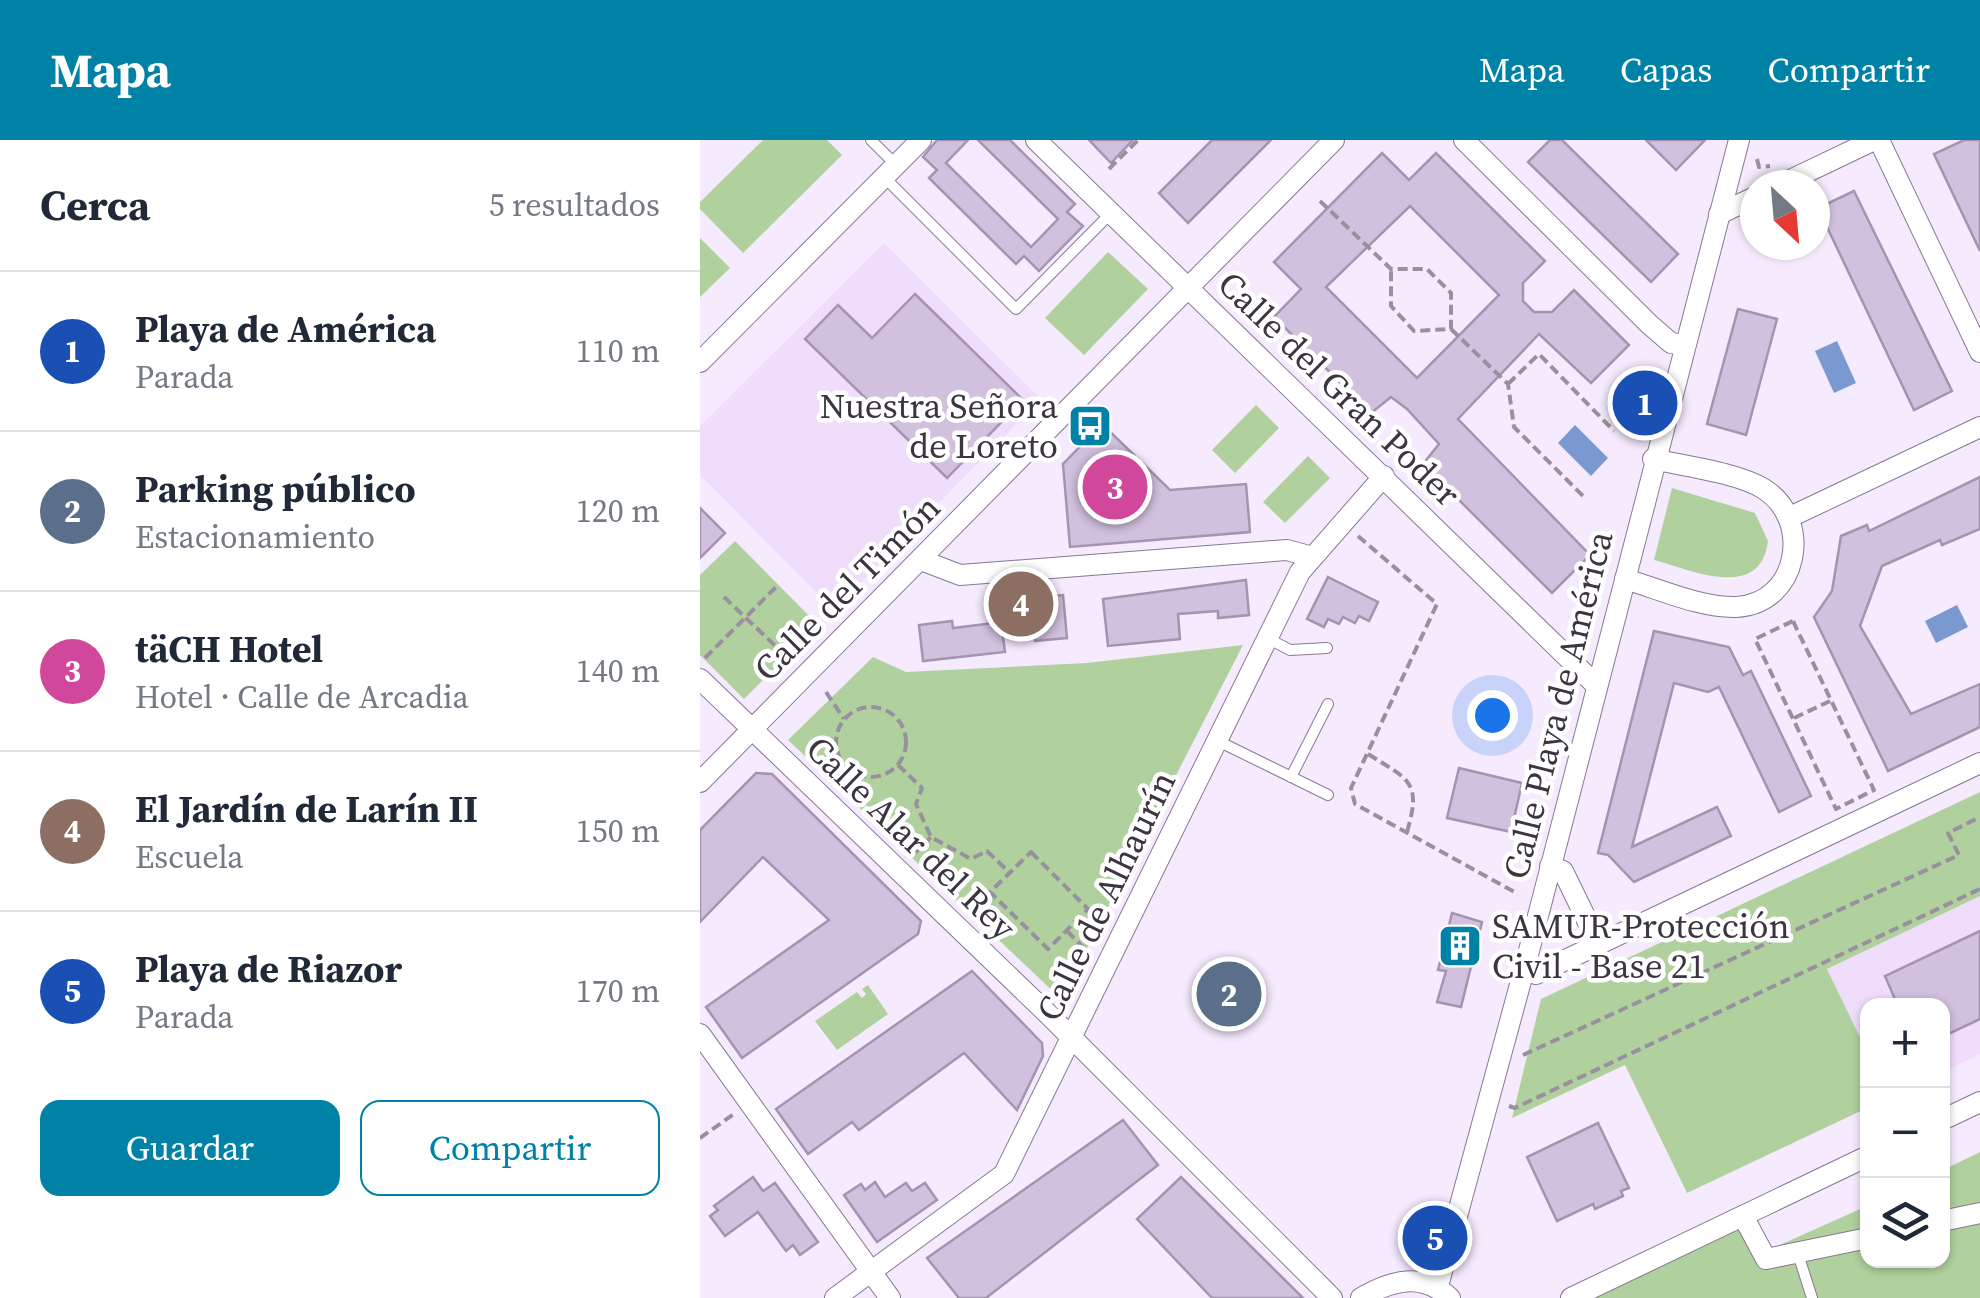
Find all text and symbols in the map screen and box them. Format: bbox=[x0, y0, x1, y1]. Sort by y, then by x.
text: Mapa bbox=[50, 37, 171, 103]
text: Mapa bbox=[1479, 46, 1565, 94]
text: Capas bbox=[1620, 46, 1713, 94]
text: Compartir bbox=[1768, 46, 1930, 94]
north arrow bbox=[1740, 170, 1830, 260]
text: Cerca bbox=[40, 176, 150, 234]
text: 5 resultados bbox=[489, 183, 660, 227]
street label: Calle del Gran Poder bbox=[1207, 261, 1471, 517]
text: Playa de América bbox=[135, 303, 436, 355]
text: 1 bbox=[64, 329, 81, 373]
text: 110 m bbox=[576, 329, 660, 373]
text: Parada bbox=[135, 355, 234, 399]
pin: 1 bbox=[1612, 366, 1678, 440]
place label: Nuestra Señora de Loreto bbox=[820, 382, 1058, 470]
bus stop icon: Nuestra Señora de Loreto bbox=[1067, 403, 1113, 449]
pin: 3 bbox=[1082, 450, 1148, 524]
text: Parking público bbox=[135, 463, 416, 515]
street label: Calle del Timón bbox=[743, 484, 951, 692]
text: 2 bbox=[64, 489, 81, 533]
text: 120 m bbox=[576, 489, 660, 533]
text: Estacionamiento bbox=[135, 515, 375, 559]
street label: Calle Playa de América bbox=[1492, 526, 1624, 884]
pin: 4 bbox=[988, 566, 1054, 642]
text: täCH Hotel bbox=[135, 623, 323, 675]
text: 3 bbox=[64, 649, 81, 693]
text: 140 m bbox=[576, 649, 660, 693]
text: Hotel · Calle de Arcadia bbox=[135, 675, 469, 719]
your location bbox=[1467, 690, 1518, 741]
street label: Calle Alar del Rey bbox=[796, 725, 1026, 951]
street label: Calle de Alhaurín bbox=[1025, 763, 1187, 1029]
text: El Jardín de Larín II bbox=[135, 783, 478, 835]
text: 4 bbox=[64, 809, 81, 853]
text: 150 m bbox=[576, 809, 660, 853]
text: Escuela bbox=[135, 835, 244, 879]
place label: SAMUR-Protección Civil - Base 21 bbox=[1492, 902, 1790, 990]
building icon: SAMUR-Protección Civil - Base 21 bbox=[1437, 923, 1483, 969]
text: Playa de Riazor bbox=[135, 943, 402, 995]
pin: 2 bbox=[1196, 956, 1262, 1032]
text: 5 bbox=[64, 969, 81, 1013]
text: 170 m bbox=[576, 969, 660, 1013]
text: Parada bbox=[135, 995, 234, 1039]
map controls bbox=[1860, 998, 1950, 1268]
button: + bbox=[1860, 998, 1950, 1088]
button: − bbox=[1860, 1088, 1950, 1178]
button: Guardar bbox=[40, 1100, 340, 1196]
button: Compartir bbox=[360, 1100, 660, 1196]
button: layers bbox=[1860, 1178, 1950, 1268]
pin: 5 bbox=[1402, 1200, 1468, 1276]

